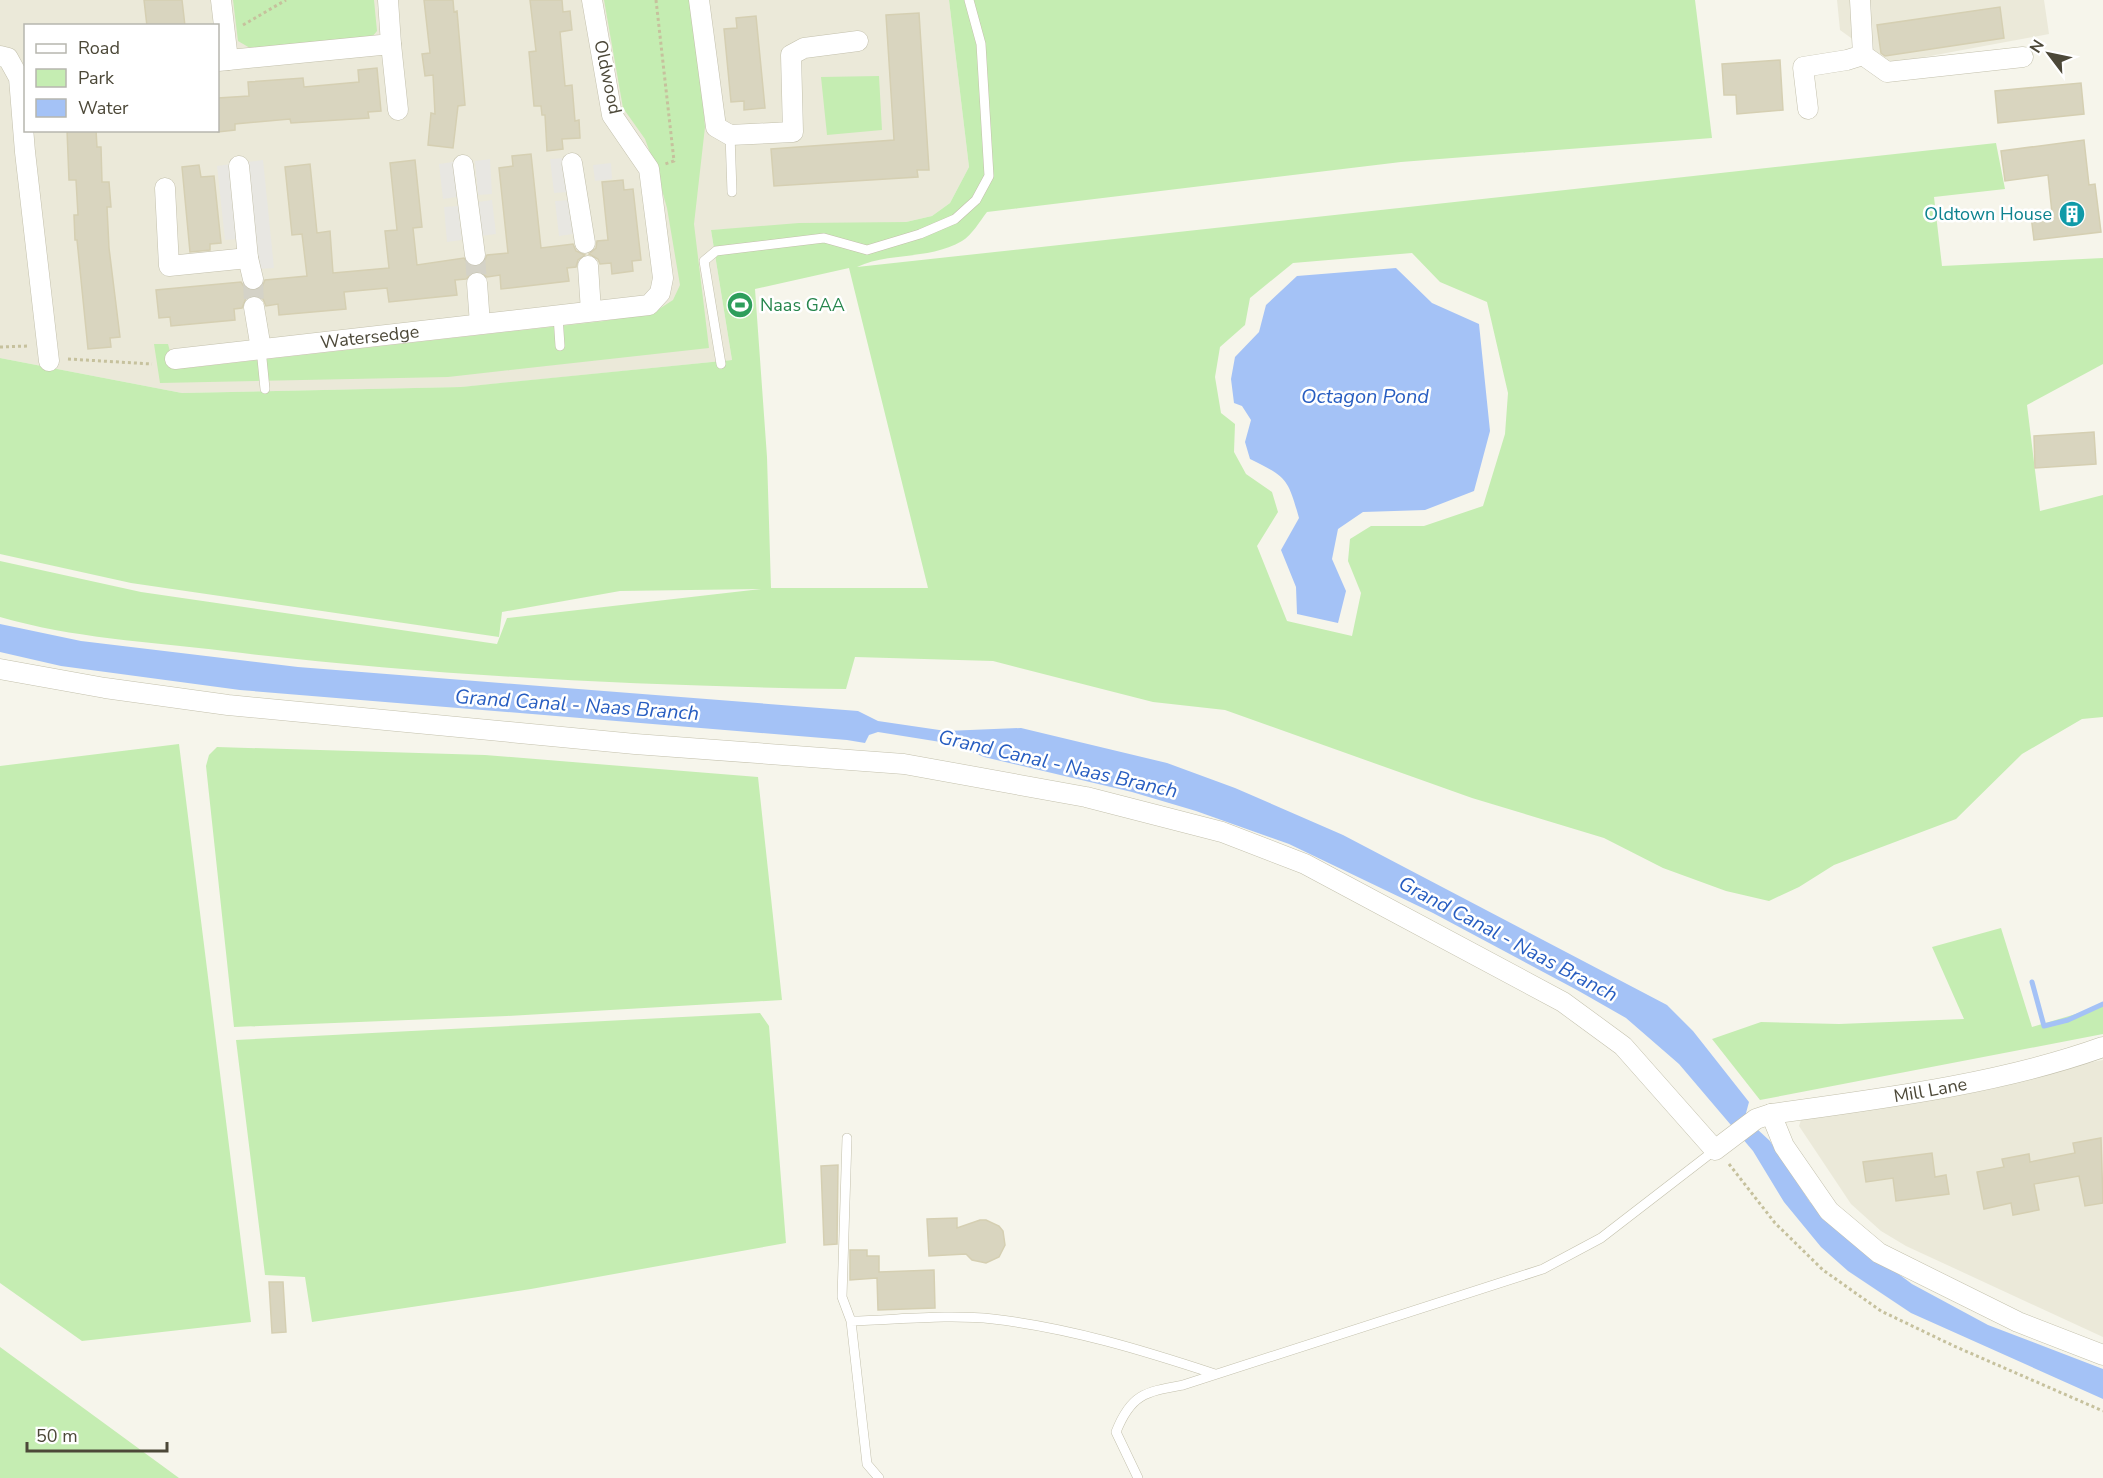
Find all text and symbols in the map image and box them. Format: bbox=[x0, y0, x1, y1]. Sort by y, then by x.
legend bbox=[24, 24, 219, 132]
north arrow bbox=[2019, 24, 2079, 84]
text: Road bbox=[78, 36, 120, 60]
text: N bbox=[2025, 36, 2050, 57]
street label: Oldwood bbox=[588, 38, 628, 116]
text: Park bbox=[78, 66, 115, 90]
text: Water bbox=[78, 96, 129, 120]
building icon: Oldtown House bbox=[2057, 199, 2087, 229]
place label: Oldtown House bbox=[1924, 202, 2052, 226]
sports icon: Naas GAA bbox=[725, 290, 755, 320]
place label: Naas GAA bbox=[760, 293, 845, 317]
street label: Watersedge bbox=[319, 319, 420, 354]
water label: Octagon Pond bbox=[1301, 383, 1429, 410]
water label: Grand Canal - Naas Branch bbox=[454, 683, 700, 727]
water label: Grand Canal - Naas Branch bbox=[936, 723, 1180, 805]
water label: Grand Canal - Naas Branch bbox=[1394, 870, 1622, 1008]
street label: Mill Lane bbox=[1892, 1072, 1969, 1108]
scale bar bbox=[27, 1415, 166, 1453]
text: 50 m bbox=[36, 1424, 78, 1448]

